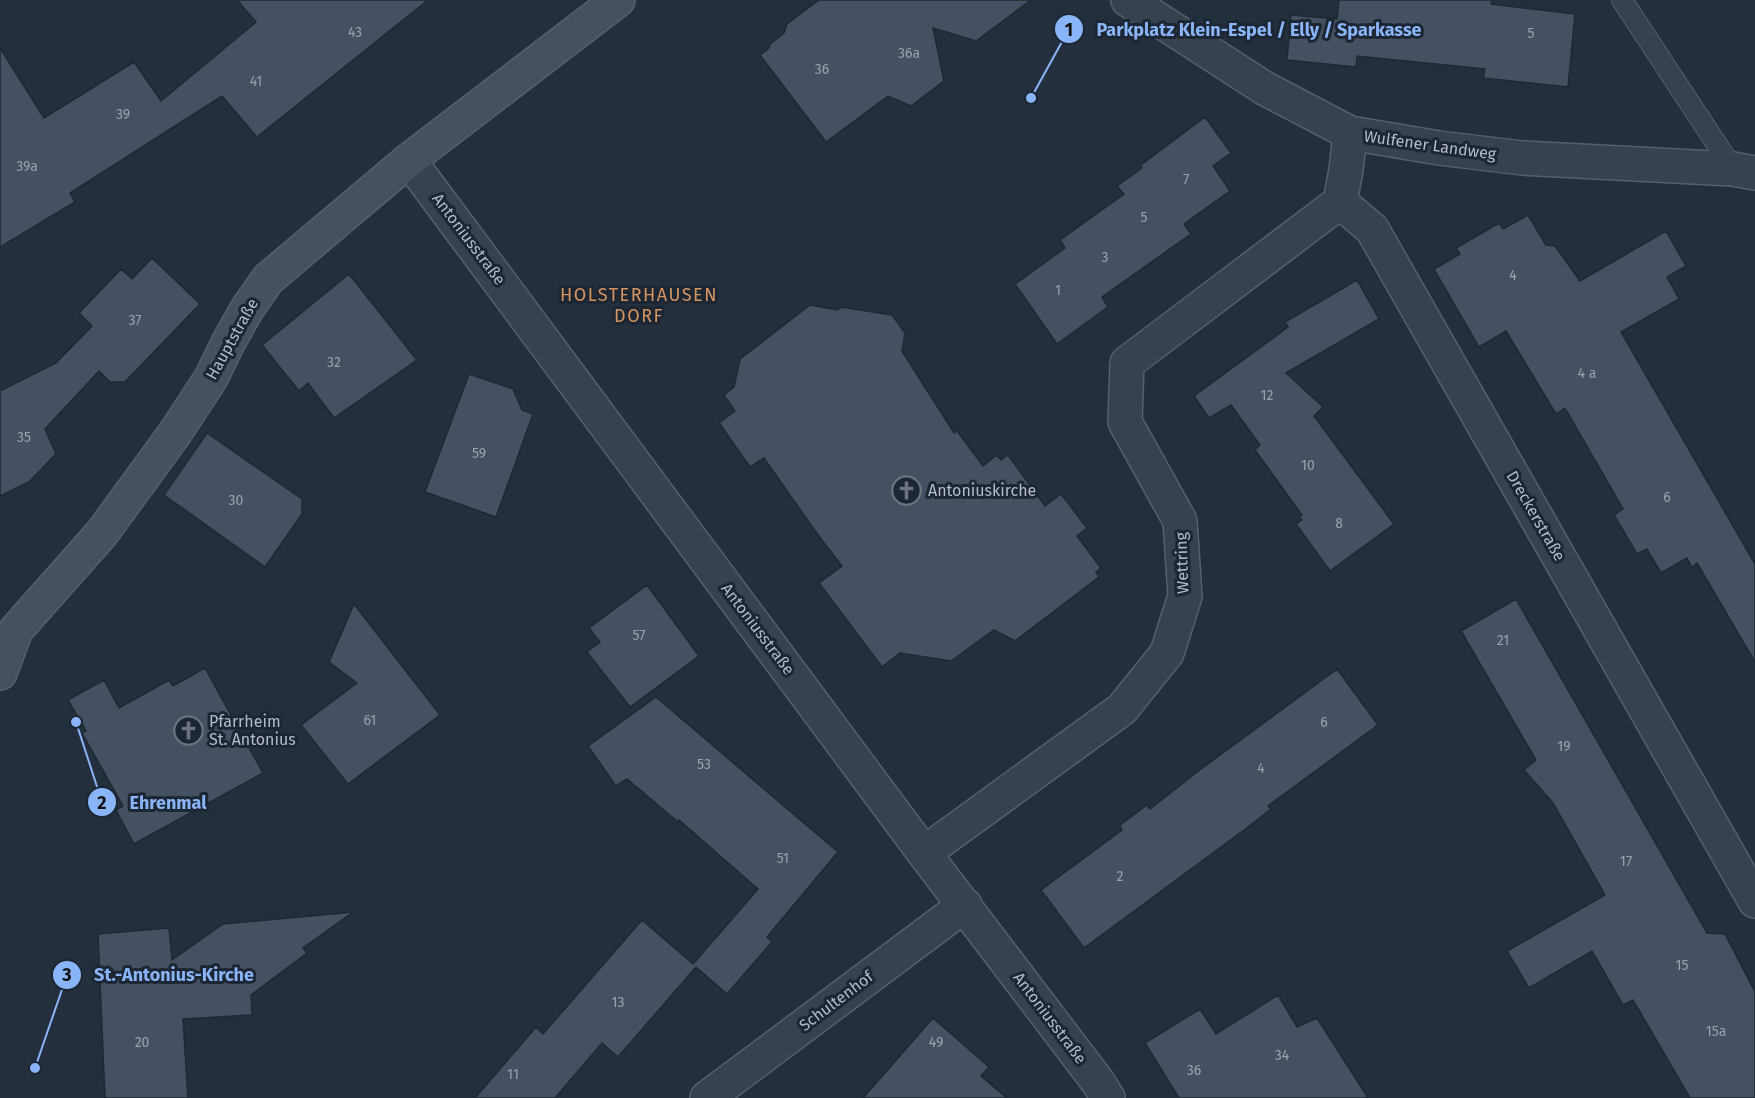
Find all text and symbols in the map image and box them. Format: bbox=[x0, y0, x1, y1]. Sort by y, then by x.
callout: Parkplatz Klein-Espel / Elly / Sparkasse bbox=[1054, 11, 1433, 47]
text: 1 bbox=[1065, 19, 1073, 41]
text: Parkplatz Klein-Espel / Elly / Sparkasse bbox=[1096, 19, 1422, 41]
house number: 43 bbox=[348, 24, 362, 41]
house number: 5 bbox=[1527, 25, 1535, 42]
house number: 36a bbox=[898, 45, 920, 62]
house number: 36 bbox=[815, 61, 829, 78]
house number: 41 bbox=[250, 73, 262, 90]
house number: 39 bbox=[116, 106, 130, 123]
street label: Wulfener Landweg bbox=[1363, 126, 1498, 164]
house number: 39a bbox=[16, 158, 38, 175]
house number: 7 bbox=[1183, 171, 1189, 188]
street label: Antoniusstraße bbox=[428, 189, 510, 289]
house number: 5 bbox=[1140, 209, 1148, 226]
house number: 3 bbox=[1102, 249, 1109, 266]
house number: 4 bbox=[1509, 267, 1517, 284]
house number: 1 bbox=[1055, 282, 1061, 299]
district label: HOLSTERHAUSEN DORF bbox=[560, 284, 718, 327]
street label: Hauptstraße bbox=[202, 295, 262, 383]
house number: 37 bbox=[128, 312, 142, 329]
house number: 32 bbox=[327, 354, 341, 371]
house number: 4 a bbox=[1578, 365, 1596, 382]
house number: 12 bbox=[1261, 387, 1274, 404]
house number: 35 bbox=[17, 429, 31, 446]
house number: 59 bbox=[472, 445, 486, 462]
house number: 10 bbox=[1301, 457, 1315, 474]
street label: Dreckerstraße bbox=[1503, 468, 1569, 564]
church icon: Antoniuskirche bbox=[891, 474, 923, 506]
place label: Antoniuskirche bbox=[928, 481, 1036, 500]
house number: 6 bbox=[1663, 489, 1671, 506]
house number: 30 bbox=[229, 492, 244, 509]
house number: 8 bbox=[1335, 515, 1343, 532]
street label: Wettring bbox=[1171, 531, 1193, 594]
street label: Antoniusstraße bbox=[717, 579, 799, 679]
house number: 57 bbox=[633, 627, 645, 644]
house number: 21 bbox=[1497, 632, 1509, 649]
place label: Pfarrheim St. Antonius bbox=[209, 712, 296, 749]
house number: 61 bbox=[364, 712, 376, 729]
church icon: Pfarrheim St. Antonius bbox=[172, 714, 204, 746]
house number: 6 bbox=[1320, 714, 1328, 731]
house number: 19 bbox=[1557, 738, 1571, 755]
house number: 53 bbox=[697, 756, 711, 773]
house number: 4 bbox=[1257, 760, 1265, 777]
callout: Ehrenmal bbox=[87, 784, 219, 820]
text: 2 bbox=[97, 792, 107, 814]
text: Ehrenmal bbox=[129, 792, 207, 814]
house number: 51 bbox=[777, 850, 789, 867]
house number: 17 bbox=[1620, 853, 1632, 870]
house number: 2 bbox=[1117, 868, 1124, 885]
callout: St.-Antonius-Kirche bbox=[52, 957, 265, 993]
house number: 15 bbox=[1675, 957, 1689, 974]
text: 3 bbox=[61, 964, 72, 986]
text: St.-Antonius-Kirche bbox=[94, 964, 254, 986]
street label: Schultenhof bbox=[795, 966, 878, 1035]
street label: Antoniusstraße bbox=[1009, 968, 1091, 1068]
house number: 13 bbox=[611, 994, 625, 1011]
house number: 15a bbox=[1706, 1023, 1726, 1040]
house number: 20 bbox=[135, 1034, 150, 1051]
house number: 49 bbox=[929, 1034, 943, 1051]
house number: 34 bbox=[1275, 1047, 1290, 1064]
house number: 36 bbox=[1187, 1062, 1201, 1079]
house number: 11 bbox=[507, 1066, 519, 1083]

